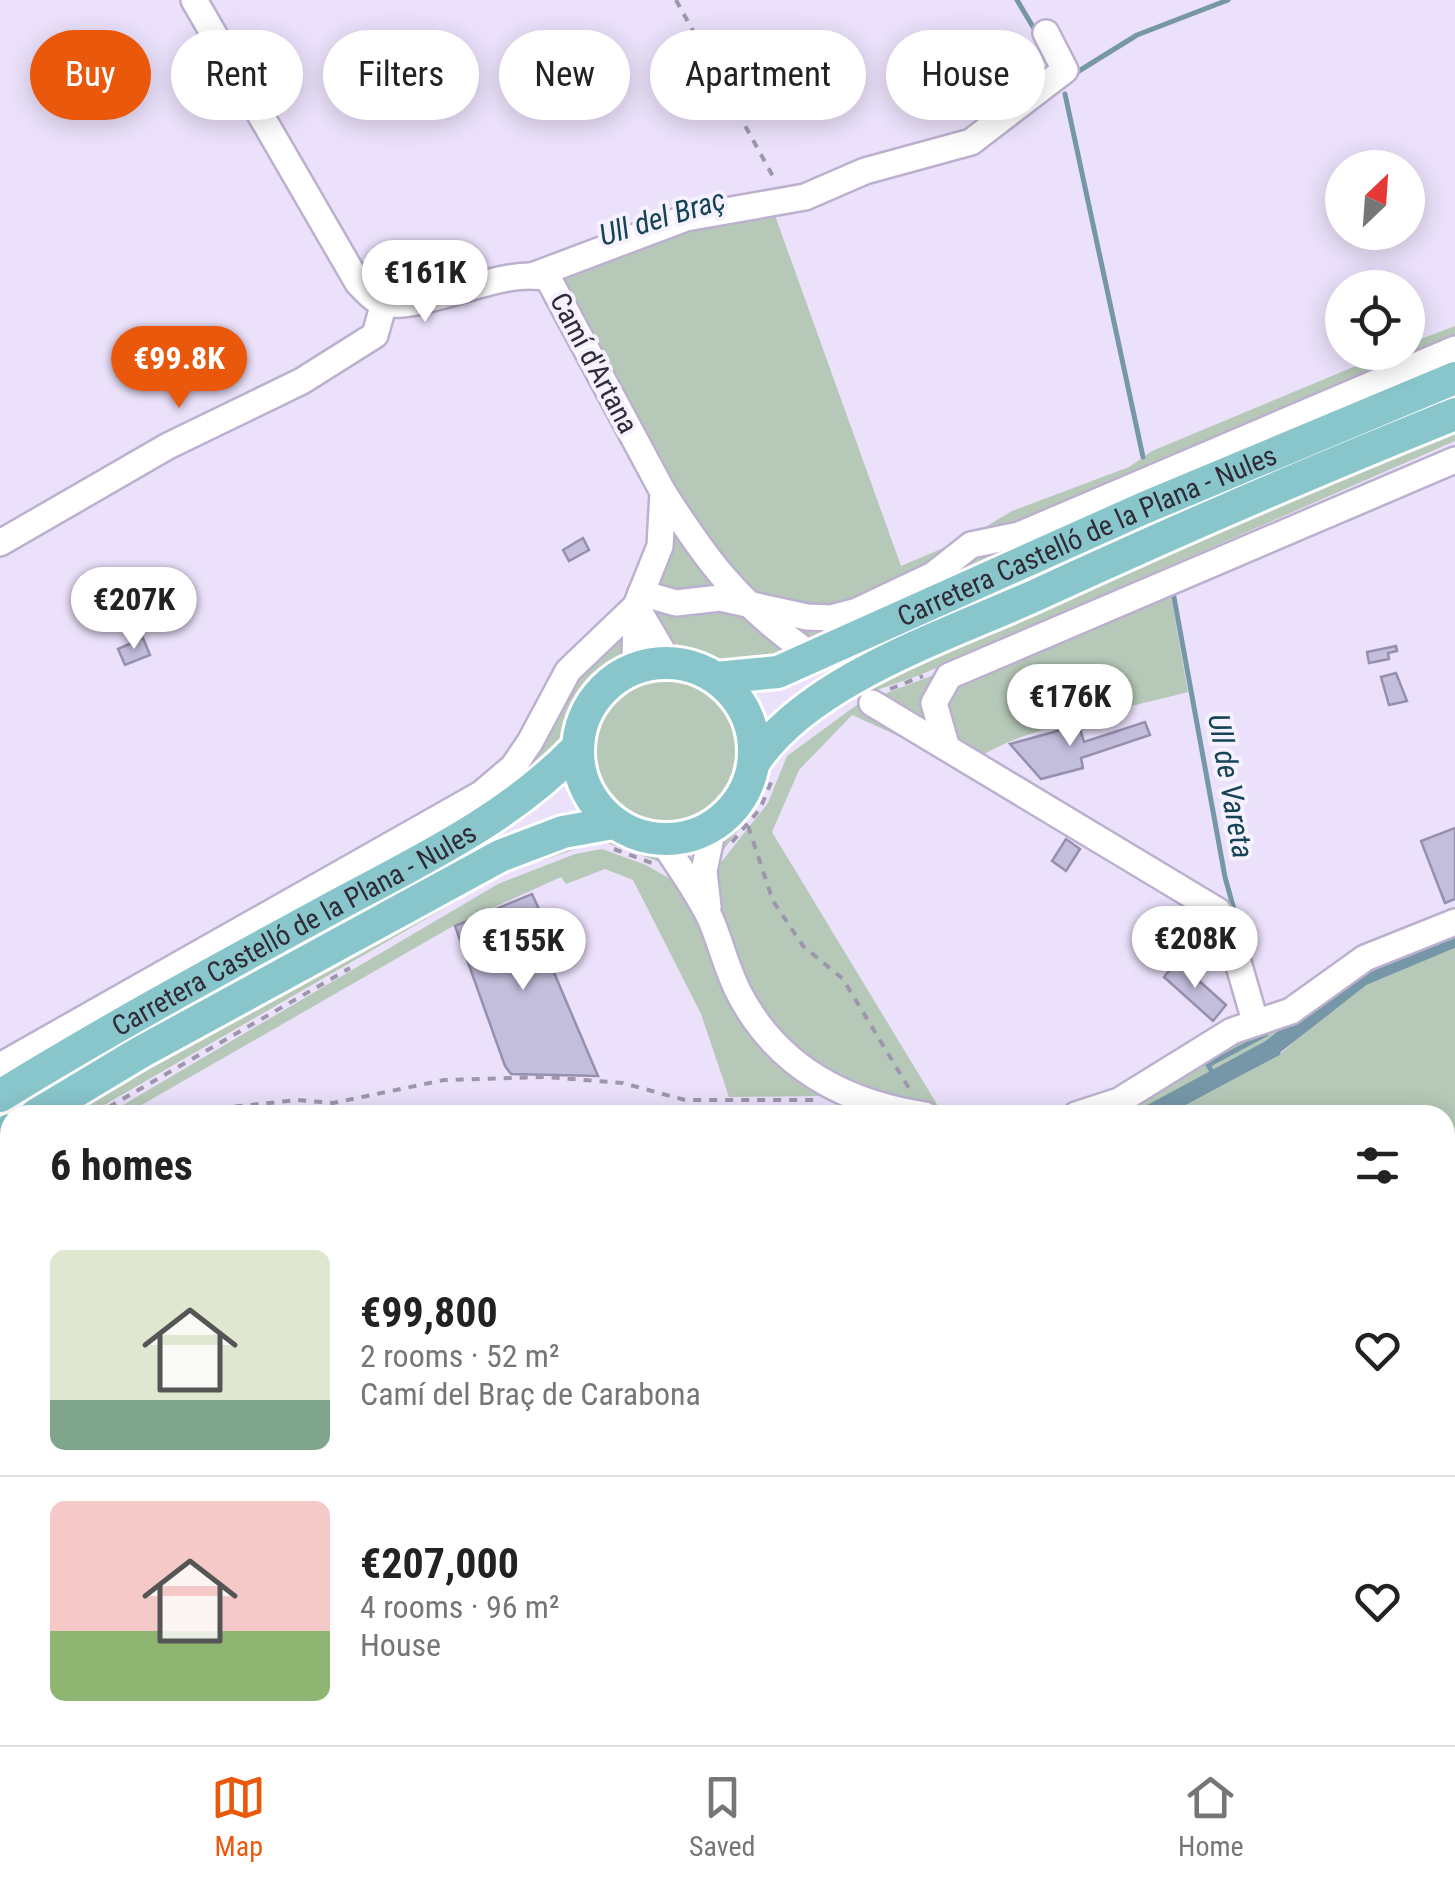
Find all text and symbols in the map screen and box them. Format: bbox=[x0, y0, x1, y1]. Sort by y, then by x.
chip: Buy bbox=[30, 30, 151, 120]
chip: Rent bbox=[171, 30, 303, 120]
chip: Filters bbox=[323, 30, 479, 120]
chip: New bbox=[499, 30, 630, 120]
chip: Apartment bbox=[650, 30, 866, 120]
chip: House bbox=[886, 30, 1045, 120]
north arrow bbox=[1325, 150, 1425, 250]
map controls bbox=[1325, 150, 1425, 370]
water label: Ull del Braç bbox=[595, 181, 729, 253]
pin: €161K bbox=[355, 240, 495, 325]
text: €161K bbox=[384, 253, 466, 291]
button: locate bbox=[1325, 270, 1425, 370]
street label: Camí d'Artana bbox=[543, 287, 645, 439]
pin: €99.8K bbox=[98, 326, 260, 411]
text: €99.8K bbox=[133, 339, 225, 377]
street label: Carretera Castelló de la Plana - Nules bbox=[892, 438, 1281, 633]
pin: €207K bbox=[64, 567, 204, 652]
text: €207K bbox=[93, 580, 175, 618]
pin: €176K bbox=[1000, 664, 1140, 749]
text: €176K bbox=[1029, 677, 1111, 715]
water label: Ull de Vareta bbox=[1201, 711, 1261, 861]
street label: Carretera Castelló de la Plana - Nules bbox=[106, 816, 482, 1043]
pin: €208K bbox=[1125, 906, 1265, 991]
pin: €155K bbox=[453, 908, 593, 993]
text: €208K bbox=[1154, 919, 1236, 957]
text: €155K bbox=[482, 921, 564, 959]
icon: filters bbox=[1350, 1138, 1405, 1193]
text: 6 homes bbox=[50, 1141, 193, 1190]
text: €99,800 bbox=[360, 1288, 498, 1337]
icon: home bbox=[130, 1290, 250, 1410]
icon: heart bbox=[1350, 1323, 1405, 1378]
text: 2 rooms · 52 m² bbox=[360, 1337, 559, 1375]
text: Camí del Braç de Carabona bbox=[360, 1375, 701, 1413]
text: €207,000 bbox=[360, 1539, 519, 1588]
icon: home bbox=[130, 1541, 250, 1661]
icon: heart bbox=[1350, 1574, 1405, 1629]
text: 4 rooms · 96 m² bbox=[360, 1588, 559, 1626]
text: House bbox=[360, 1626, 441, 1664]
tab: Map bbox=[211, 1770, 266, 1863]
tab: Saved bbox=[689, 1770, 755, 1863]
tab: Home bbox=[1178, 1770, 1244, 1863]

